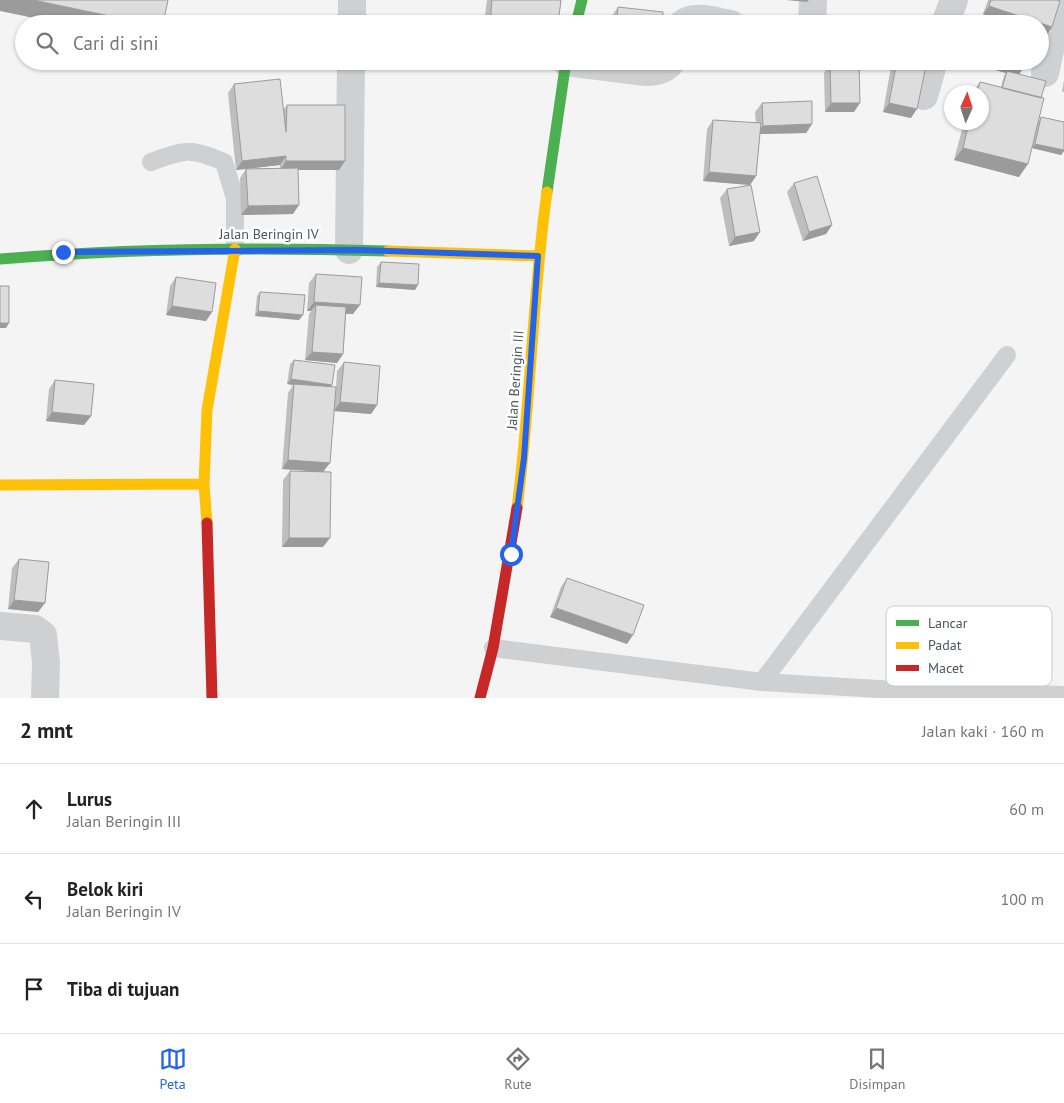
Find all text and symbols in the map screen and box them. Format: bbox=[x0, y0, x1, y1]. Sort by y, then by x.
search box bbox=[15, 15, 1049, 70]
icon: search bbox=[33, 29, 61, 57]
text: Cari di sini bbox=[73, 31, 159, 55]
north arrow bbox=[944, 85, 989, 130]
street label: Jalan Beringin IV bbox=[218, 225, 319, 243]
route end bbox=[52, 241, 75, 264]
street label: Jalan Beringin III bbox=[502, 330, 527, 431]
route start bbox=[500, 543, 523, 566]
legend bbox=[886, 606, 1052, 686]
text: Lancar bbox=[928, 614, 968, 632]
text: Padat bbox=[928, 636, 962, 654]
text: Macet bbox=[928, 659, 964, 677]
text: 2 mnt bbox=[20, 717, 73, 744]
text: Jalan kaki · 160 m bbox=[922, 721, 1044, 741]
text: Lurus bbox=[67, 787, 112, 811]
icon: ahead bbox=[20, 795, 48, 823]
text: 60 m bbox=[1009, 799, 1044, 819]
text: Jalan Beringin III bbox=[67, 811, 181, 831]
text: Belok kiri bbox=[67, 877, 143, 901]
icon: left bbox=[20, 885, 48, 913]
text: 100 m bbox=[1001, 889, 1044, 909]
text: Jalan Beringin IV bbox=[67, 901, 181, 921]
icon: arrive bbox=[20, 975, 48, 1003]
text: Tiba di tujuan bbox=[67, 977, 179, 1001]
tab: Peta bbox=[159, 1045, 187, 1093]
tab: Rute bbox=[504, 1045, 532, 1093]
tab: Disimpan bbox=[849, 1045, 905, 1093]

